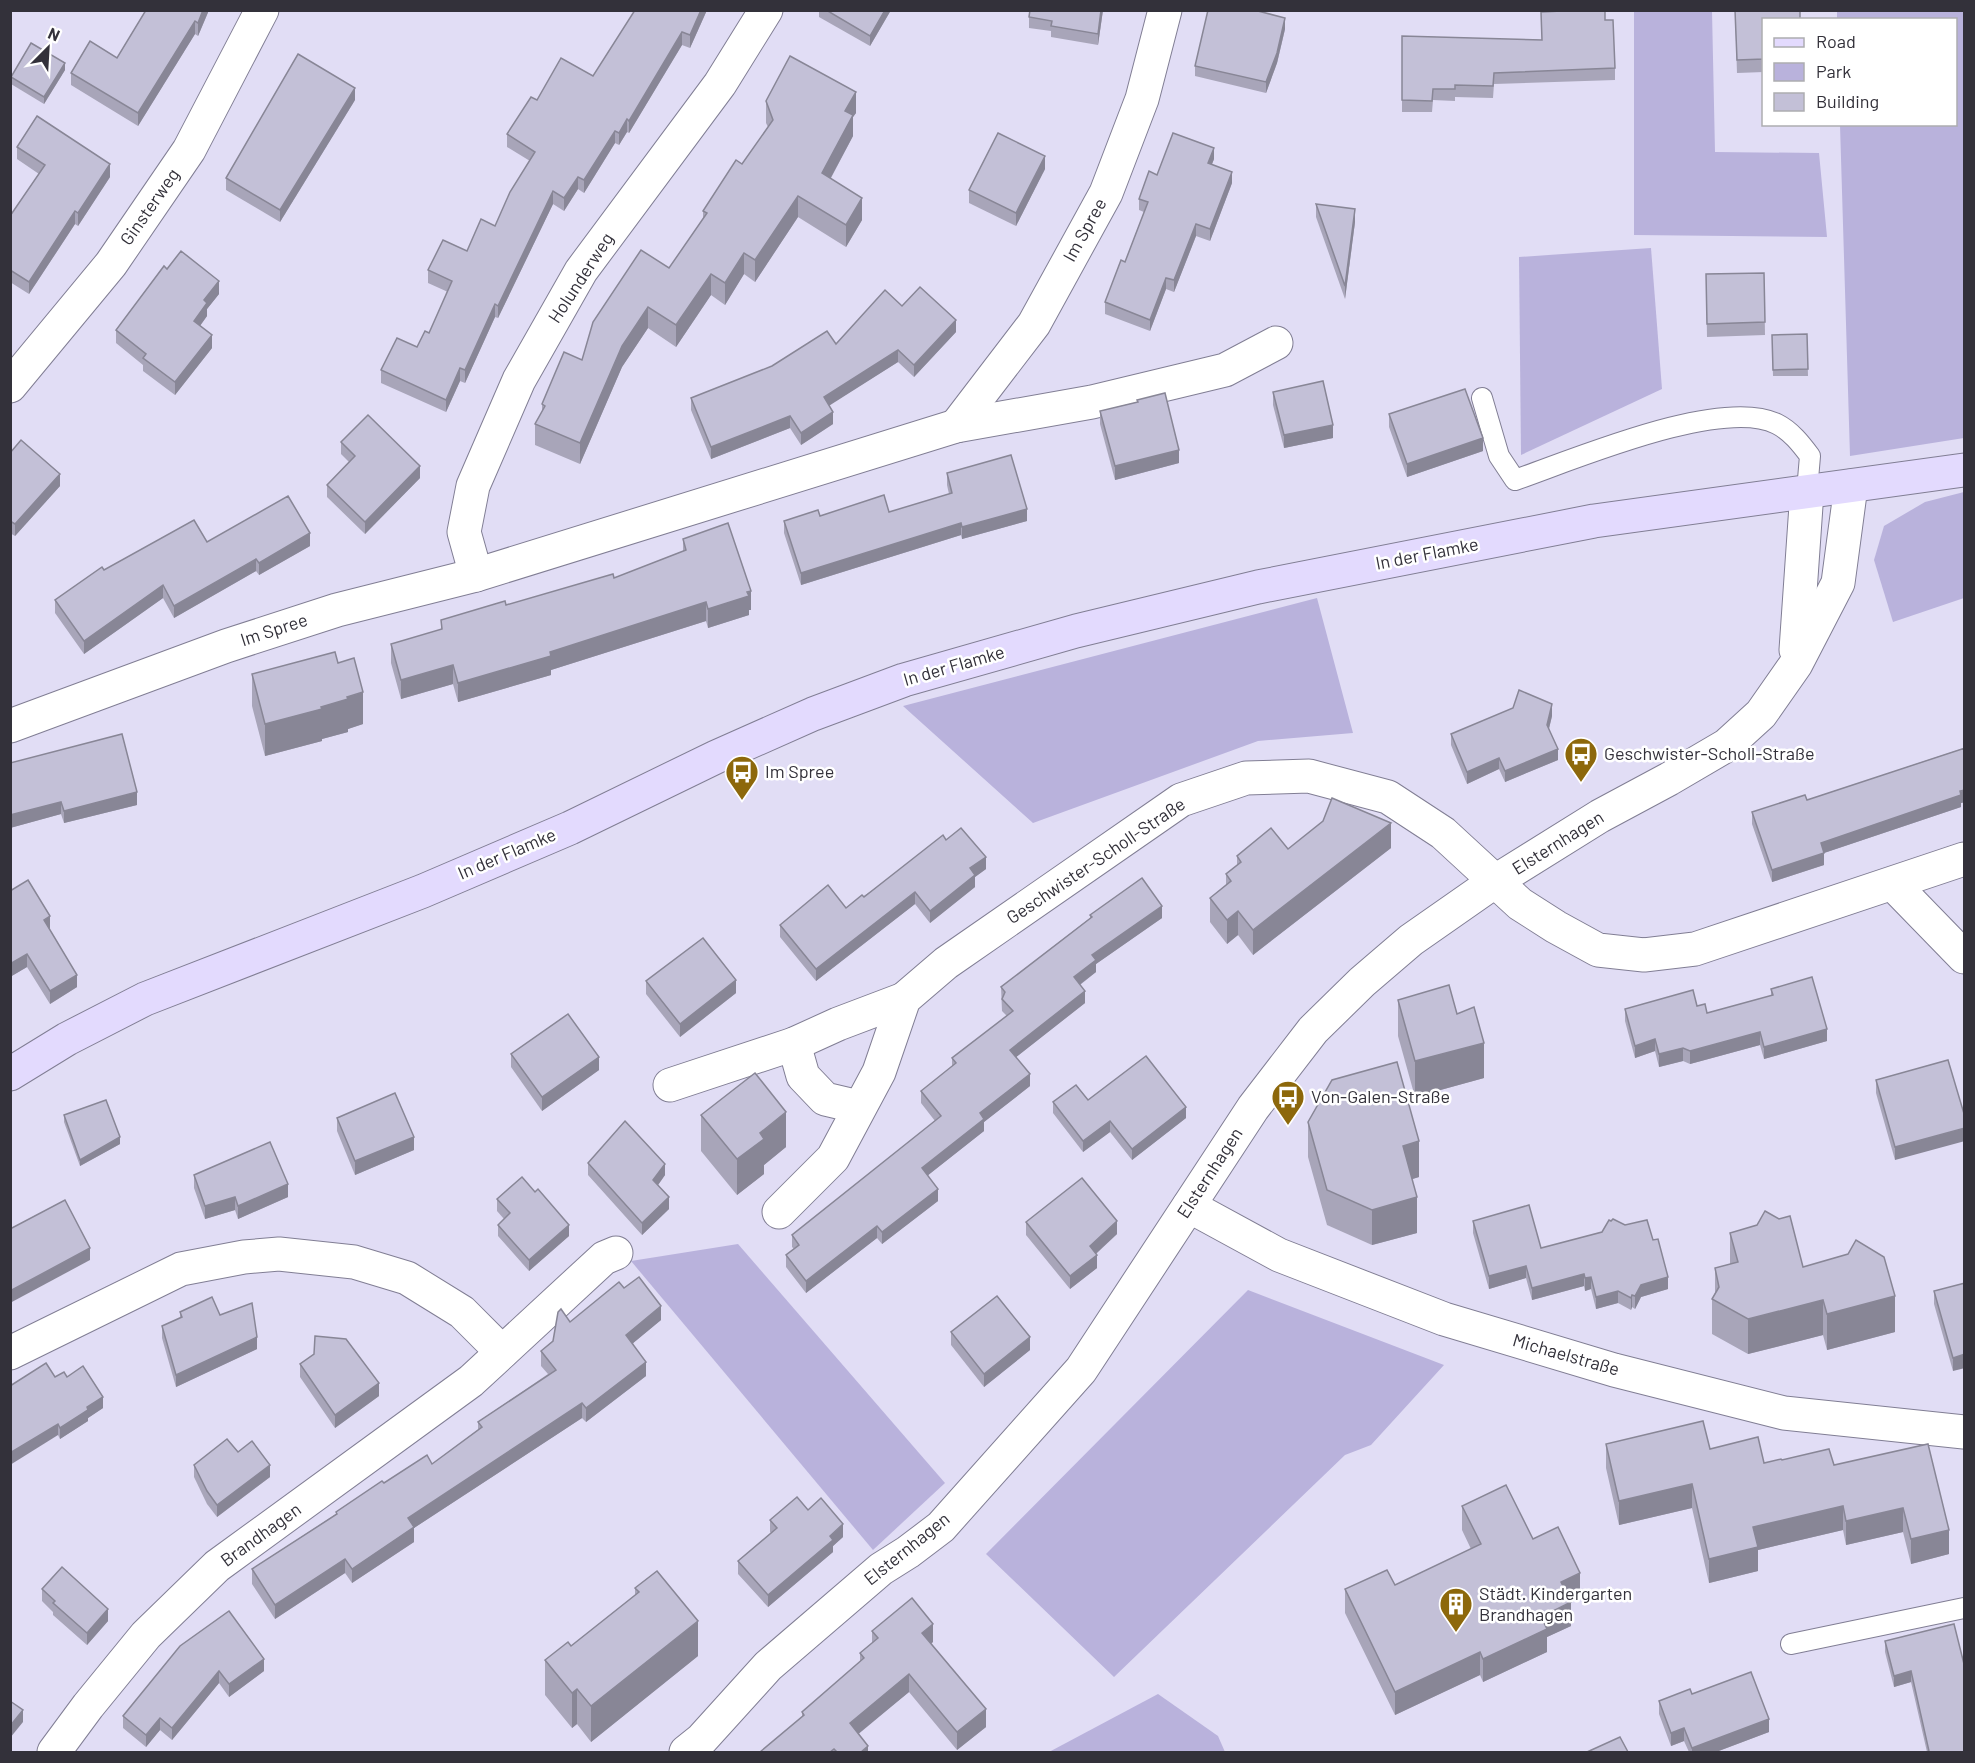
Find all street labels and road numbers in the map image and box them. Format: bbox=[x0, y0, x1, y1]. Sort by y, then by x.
street label: Ginsterweg bbox=[115, 164, 184, 249]
street label: Im Spree bbox=[1058, 194, 1111, 265]
street label: Holunderweg bbox=[543, 228, 618, 327]
street label: In der Flamke bbox=[1374, 532, 1480, 574]
street label: Im Spree bbox=[237, 608, 310, 650]
street label: In der Flamke bbox=[901, 640, 1007, 690]
street label: Geschwister-Scholl-Straße bbox=[1002, 792, 1189, 928]
street label: Elsternhagen bbox=[1508, 805, 1607, 879]
street label: In der Flamke bbox=[454, 823, 559, 884]
street label: Elsternhagen bbox=[1172, 1123, 1247, 1222]
street label: Michaelstraße bbox=[1510, 1328, 1622, 1380]
street label: Brandhagen bbox=[216, 1498, 305, 1571]
street label: Elsternhagen bbox=[859, 1507, 954, 1589]

